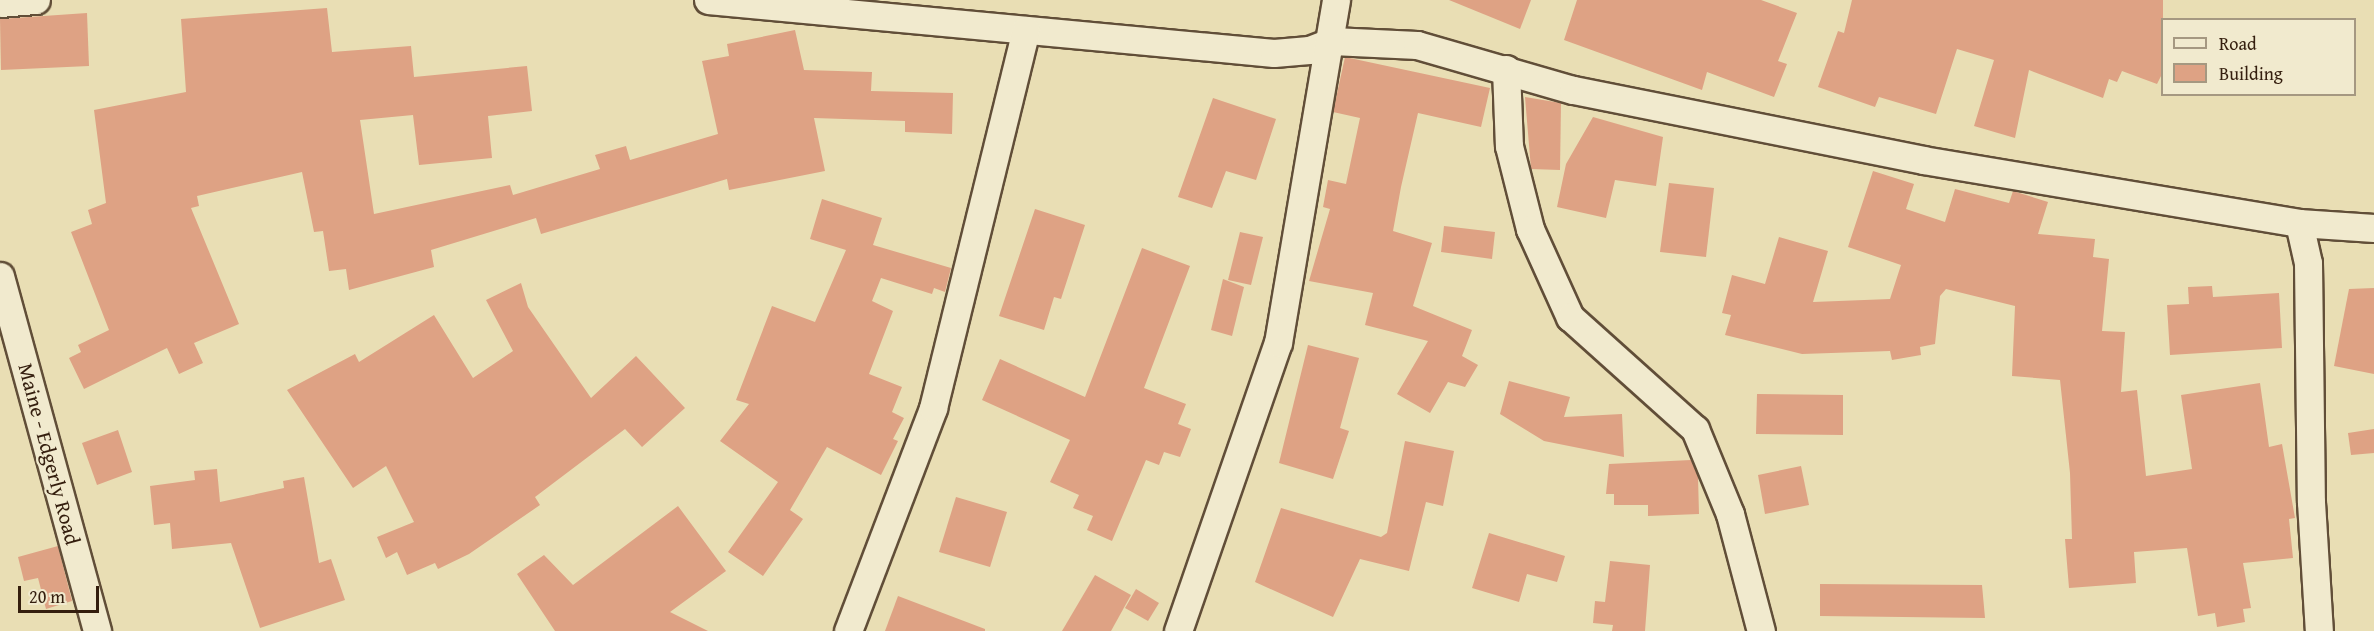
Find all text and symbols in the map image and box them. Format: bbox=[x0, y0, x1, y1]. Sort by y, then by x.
legend bbox=[2161, 18, 2356, 96]
text: Road bbox=[2219, 30, 2257, 57]
text: Building bbox=[2219, 60, 2283, 87]
street label: Maine - Edgerly Road bbox=[13, 360, 85, 548]
scale bar bbox=[21, 574, 102, 612]
text: 20 m bbox=[29, 583, 65, 610]

